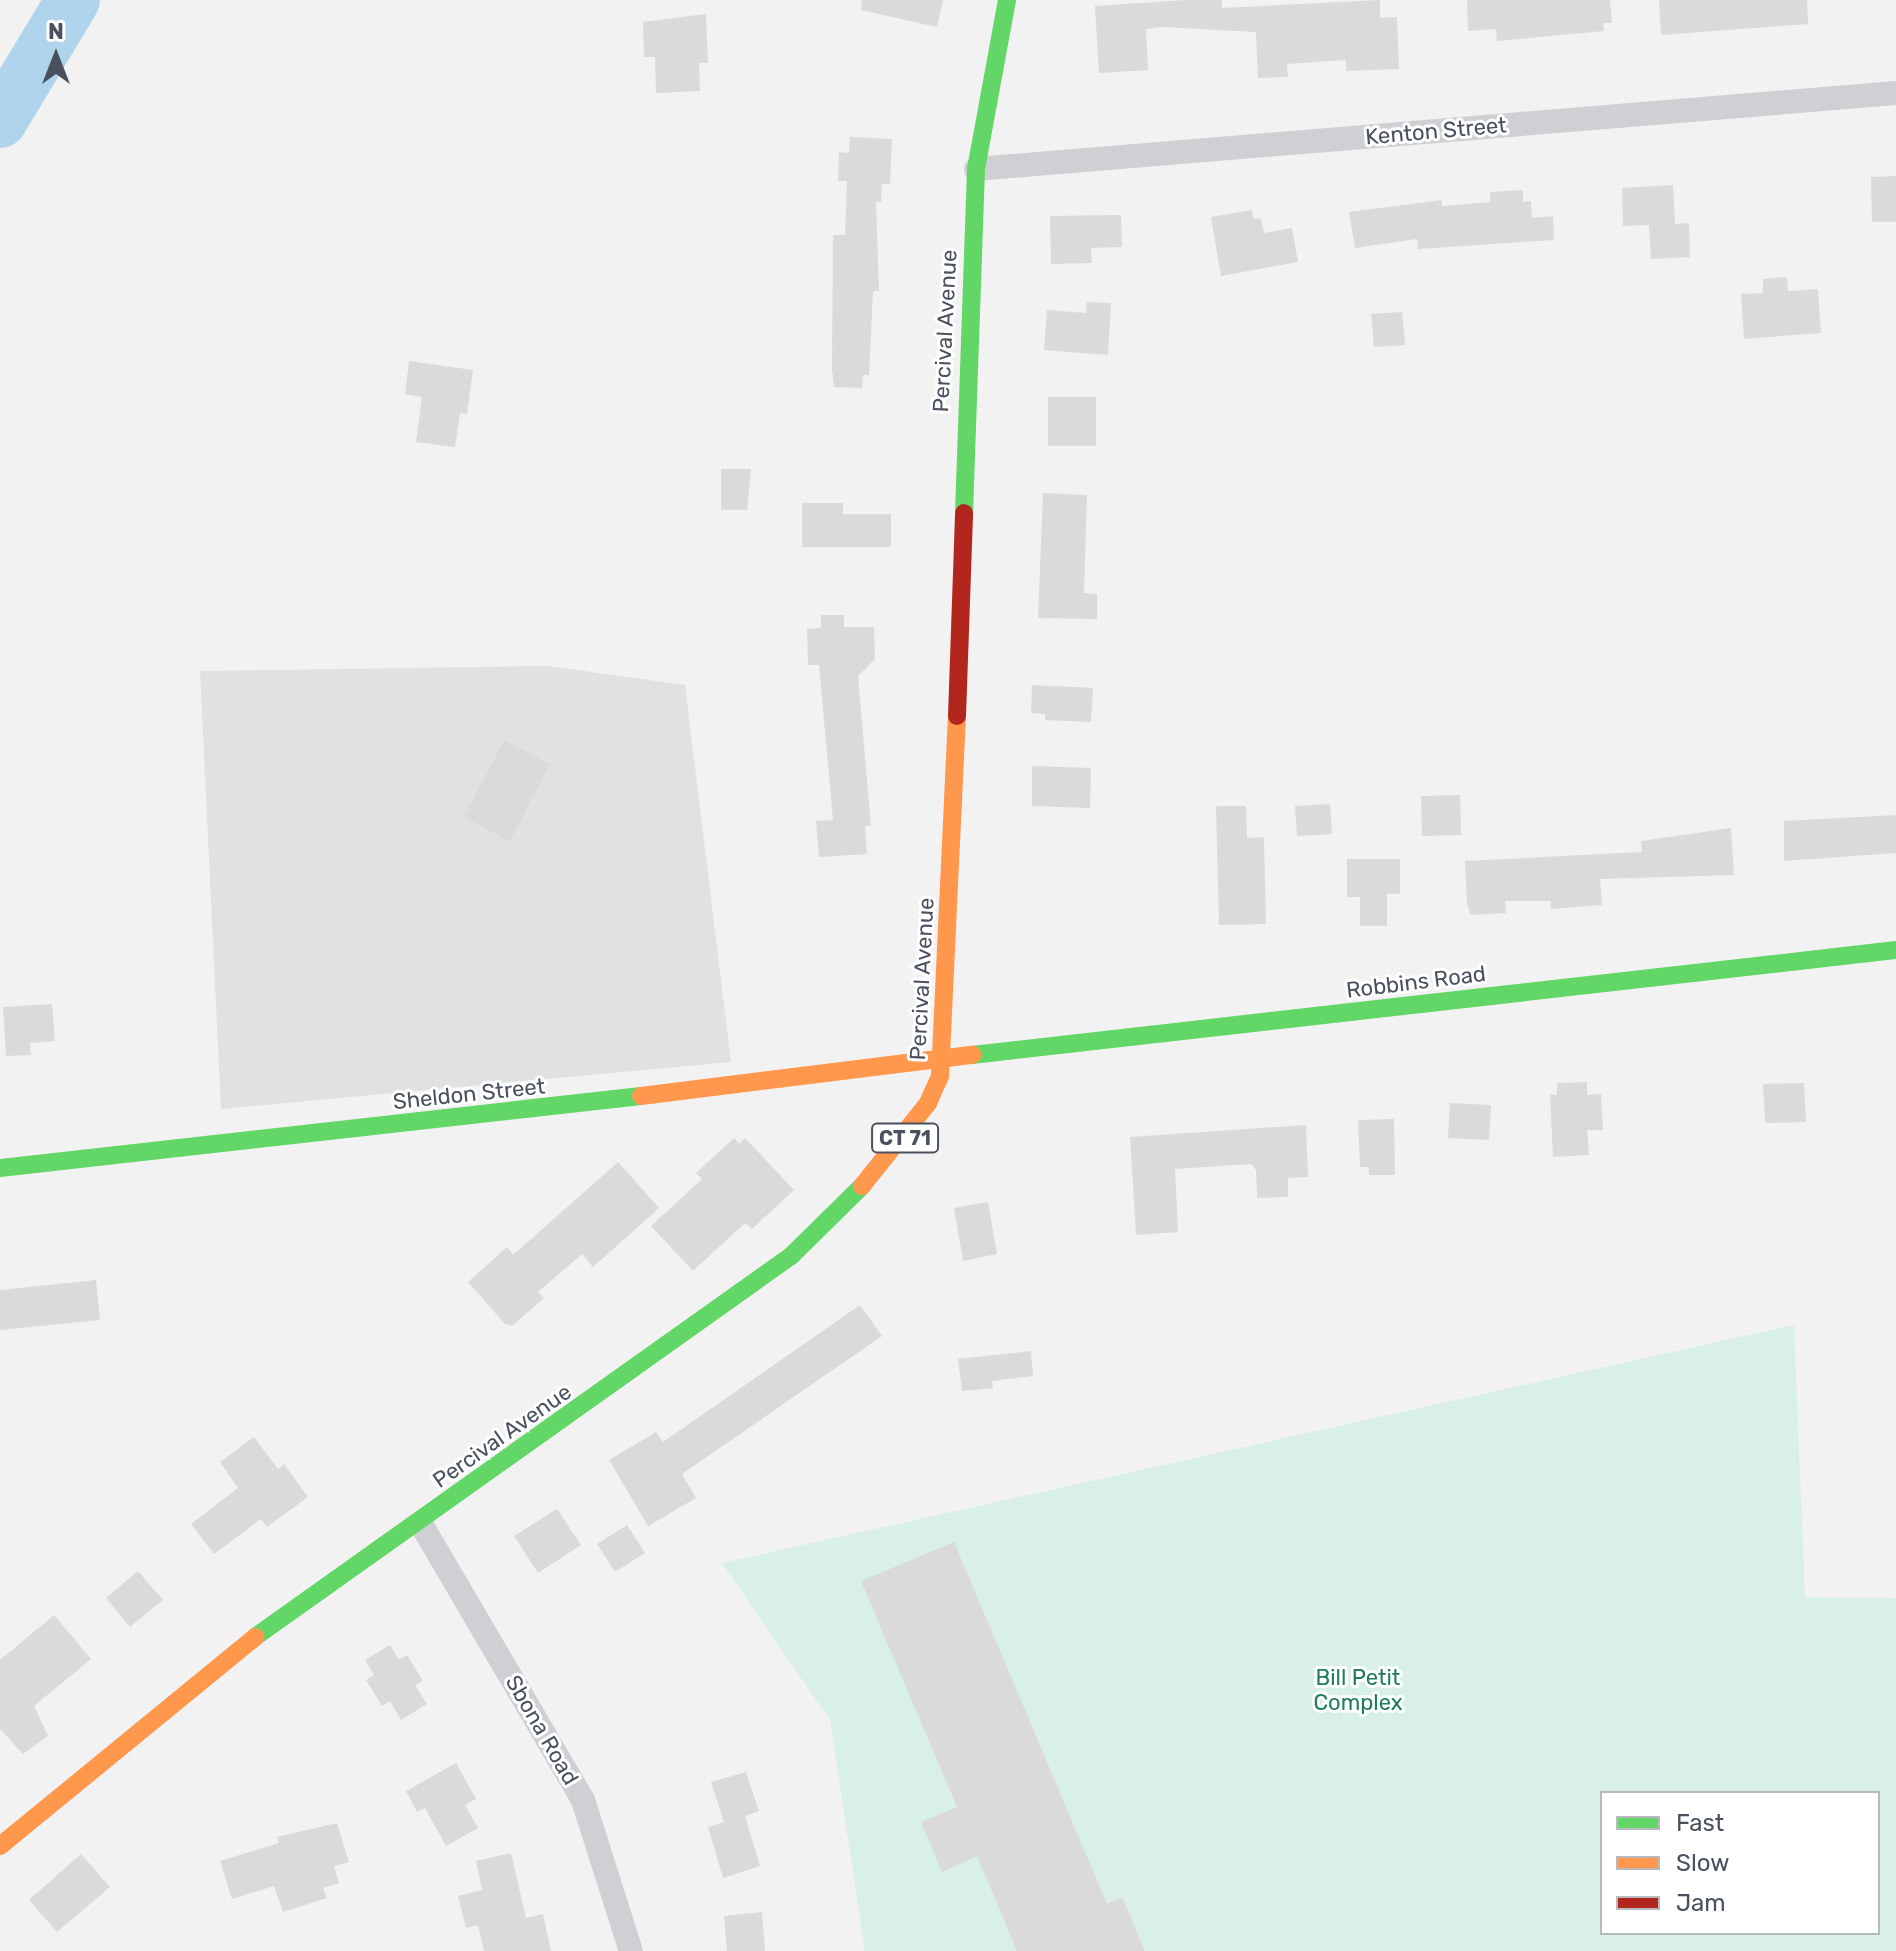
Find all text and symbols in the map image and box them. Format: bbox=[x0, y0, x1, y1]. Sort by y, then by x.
north arrow bbox=[16, 16, 96, 96]
text: N bbox=[48, 18, 64, 45]
street label: Kenton Street bbox=[1364, 112, 1508, 150]
street label: Percival Avenue bbox=[928, 249, 962, 413]
street label: Percival Avenue bbox=[905, 897, 939, 1061]
street label: Robbins Road bbox=[1345, 960, 1487, 1004]
street label: Sheldon Street bbox=[392, 1073, 546, 1115]
road number: CT 71 bbox=[869, 1122, 941, 1154]
street label: Percival Avenue bbox=[427, 1378, 577, 1494]
park label: Bill Petit Complex bbox=[1313, 1664, 1403, 1716]
street label: Sbona Road bbox=[500, 1670, 584, 1790]
legend bbox=[1600, 1791, 1880, 1935]
text: Fast bbox=[1676, 1809, 1724, 1837]
text: Slow bbox=[1676, 1849, 1729, 1877]
text: Jam bbox=[1676, 1889, 1726, 1917]

